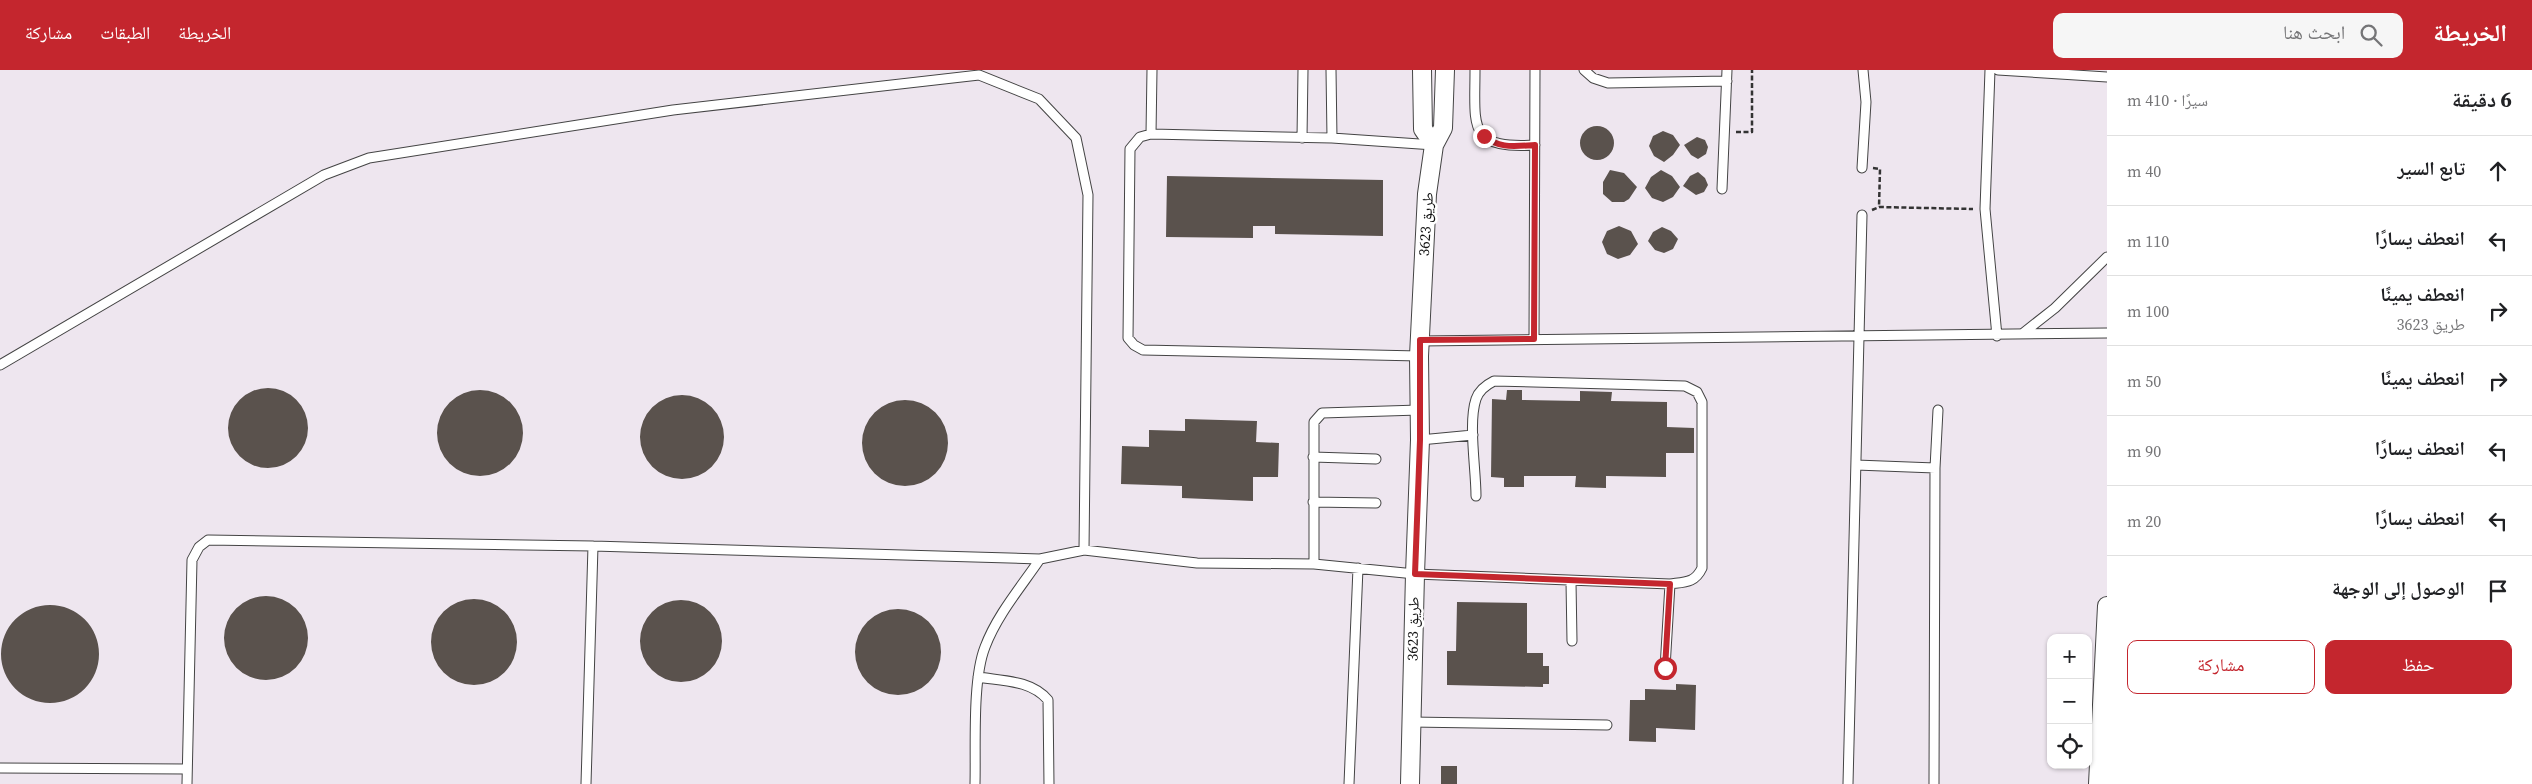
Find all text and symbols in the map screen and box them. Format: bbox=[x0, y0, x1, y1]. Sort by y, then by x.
search box bbox=[2053, 13, 2403, 58]
text: الخريطة bbox=[2433, 16, 2507, 49]
text: ابحث هنا bbox=[2283, 19, 2345, 45]
text: مشاركة bbox=[25, 20, 72, 45]
text: الطبقات bbox=[100, 20, 150, 45]
text: الخريطة bbox=[178, 20, 231, 45]
icon: search bbox=[2357, 21, 2385, 49]
text: 6 دقيقة bbox=[2452, 85, 2512, 114]
text: سيرًا · 410 m bbox=[2127, 89, 2208, 111]
route end bbox=[1473, 125, 1496, 148]
text: تابع السير bbox=[2398, 155, 2465, 181]
icon: ahead bbox=[2484, 157, 2512, 185]
text: 40 m bbox=[2127, 160, 2161, 182]
street label: طريق 3623 bbox=[1413, 191, 1438, 257]
text: انعطف يسارًا bbox=[2375, 225, 2465, 251]
icon: left bbox=[2484, 227, 2512, 255]
text: 110 m bbox=[2127, 230, 2169, 252]
text: انعطف يمينًا bbox=[2380, 281, 2465, 307]
icon: right bbox=[2484, 297, 2512, 325]
text: 100 m bbox=[2127, 300, 2169, 322]
text: طريق 3623 bbox=[2396, 313, 2465, 335]
text: انعطف يمينًا bbox=[2380, 365, 2465, 391]
icon: right bbox=[2484, 367, 2512, 395]
text: 50 m bbox=[2127, 370, 2161, 392]
text: انعطف يسارًا bbox=[2375, 435, 2465, 461]
icon: left bbox=[2484, 437, 2512, 465]
text: 90 m bbox=[2127, 440, 2161, 462]
text: انعطف يسارًا bbox=[2375, 505, 2465, 531]
icon: left bbox=[2484, 507, 2512, 535]
text: 20 m bbox=[2127, 510, 2161, 532]
text: الوصول إلى الوجهة bbox=[2332, 575, 2465, 601]
icon: arrive bbox=[2484, 577, 2512, 605]
street label: طريق 3623 bbox=[1401, 597, 1424, 661]
map controls bbox=[2047, 634, 2092, 769]
button: + bbox=[2047, 634, 2092, 679]
button: مشاركة bbox=[2127, 640, 2315, 694]
button: حفظ bbox=[2325, 640, 2512, 694]
route start bbox=[1654, 657, 1677, 680]
button: − bbox=[2047, 679, 2092, 724]
button: locate bbox=[2047, 724, 2092, 769]

